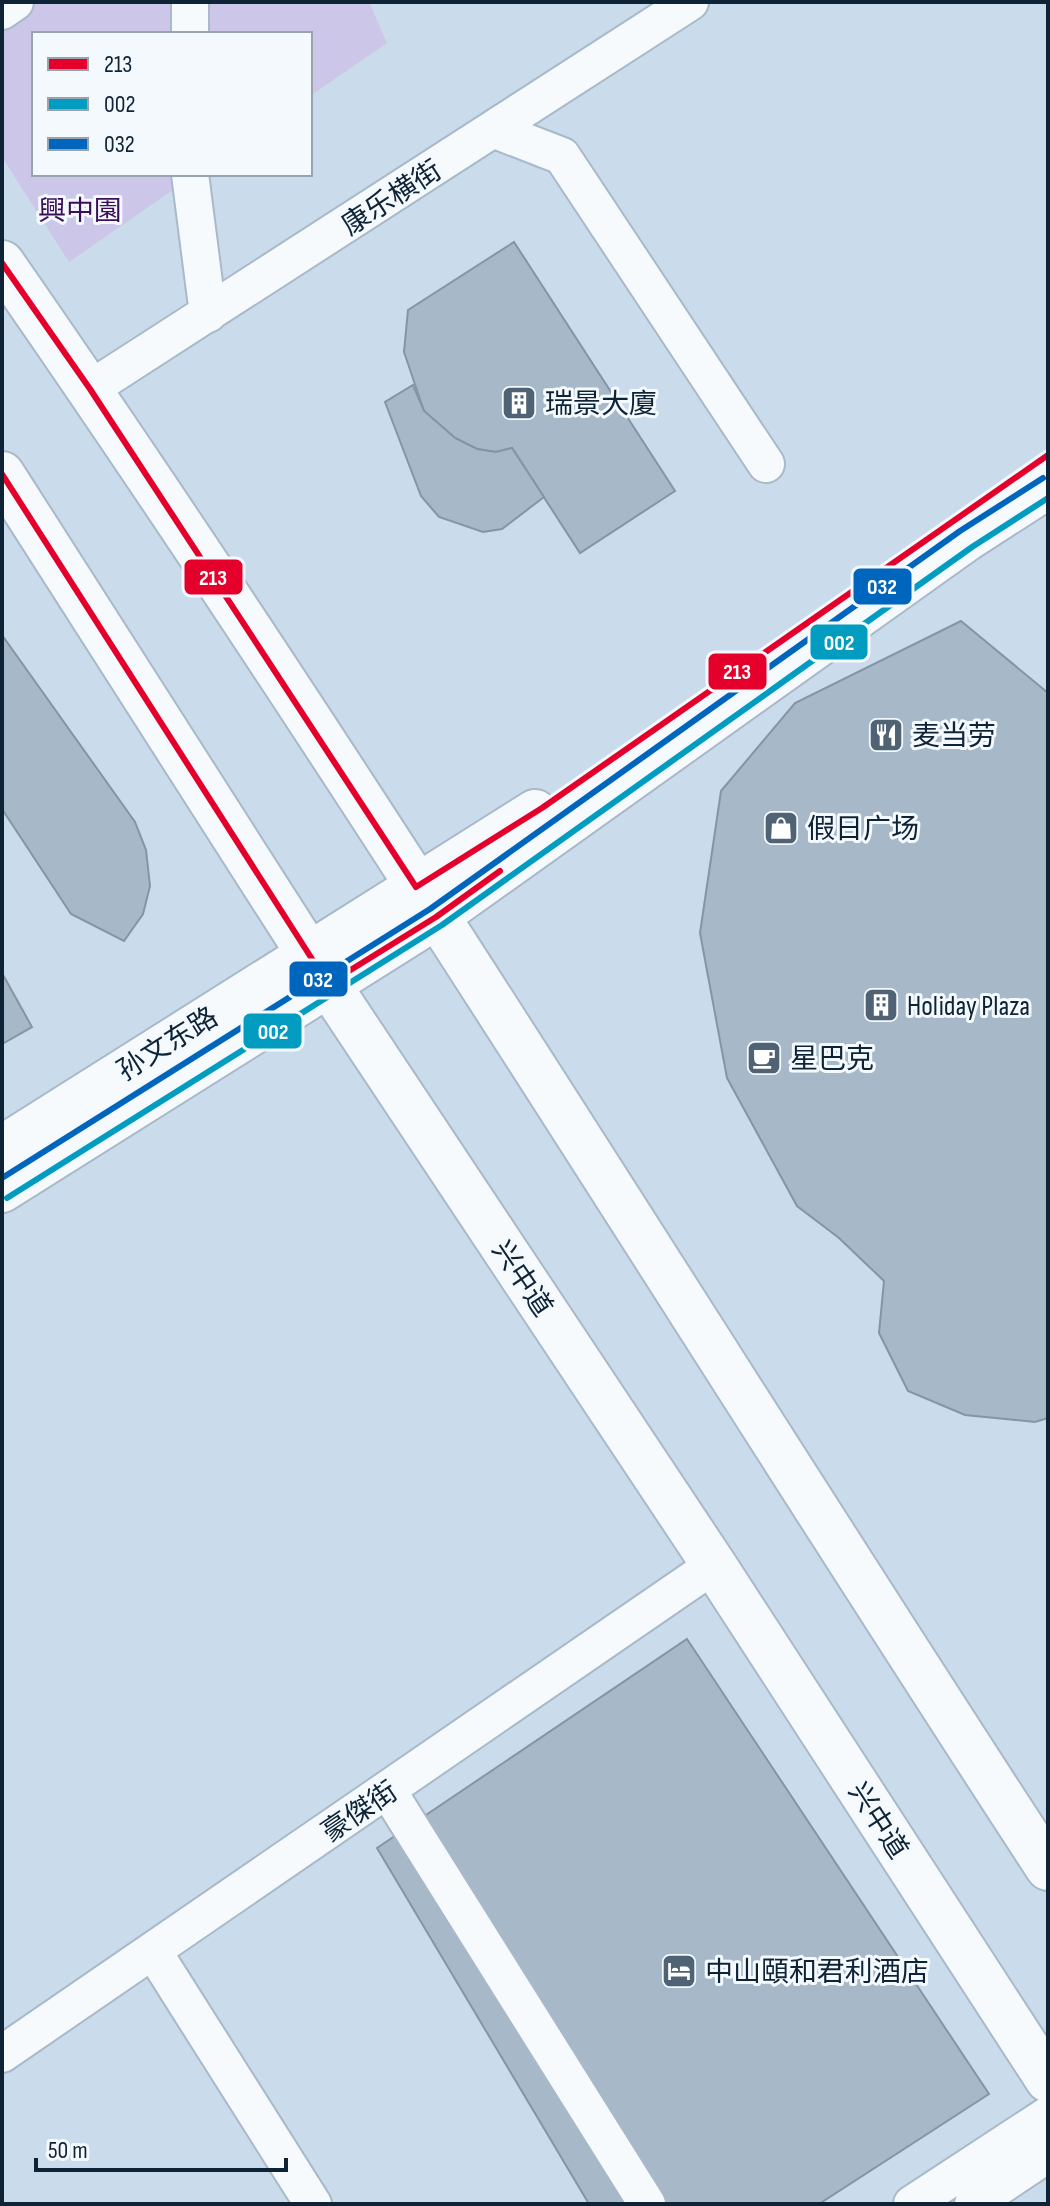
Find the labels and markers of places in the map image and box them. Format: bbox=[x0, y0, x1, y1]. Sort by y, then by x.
building icon: 瑞景大廈 bbox=[500, 384, 538, 422]
place label: 瑞景大廈 bbox=[545, 388, 657, 421]
restaurant icon: 麦当劳 bbox=[867, 716, 905, 754]
place label: 麦当劳 bbox=[912, 720, 996, 753]
shop icon: 假日广场 bbox=[762, 809, 800, 847]
place label: 假日广场 bbox=[807, 813, 919, 846]
building icon: Holiday Plaza bbox=[862, 986, 900, 1024]
place label: Holiday Plaza bbox=[907, 990, 1030, 1023]
cafe icon: 星巴克 bbox=[745, 1039, 783, 1077]
place label: 星巴克 bbox=[790, 1043, 874, 1076]
hotel icon: 中山頤和君利酒店 bbox=[660, 1952, 698, 1990]
place label: 中山頤和君利酒店 bbox=[705, 1956, 929, 1989]

